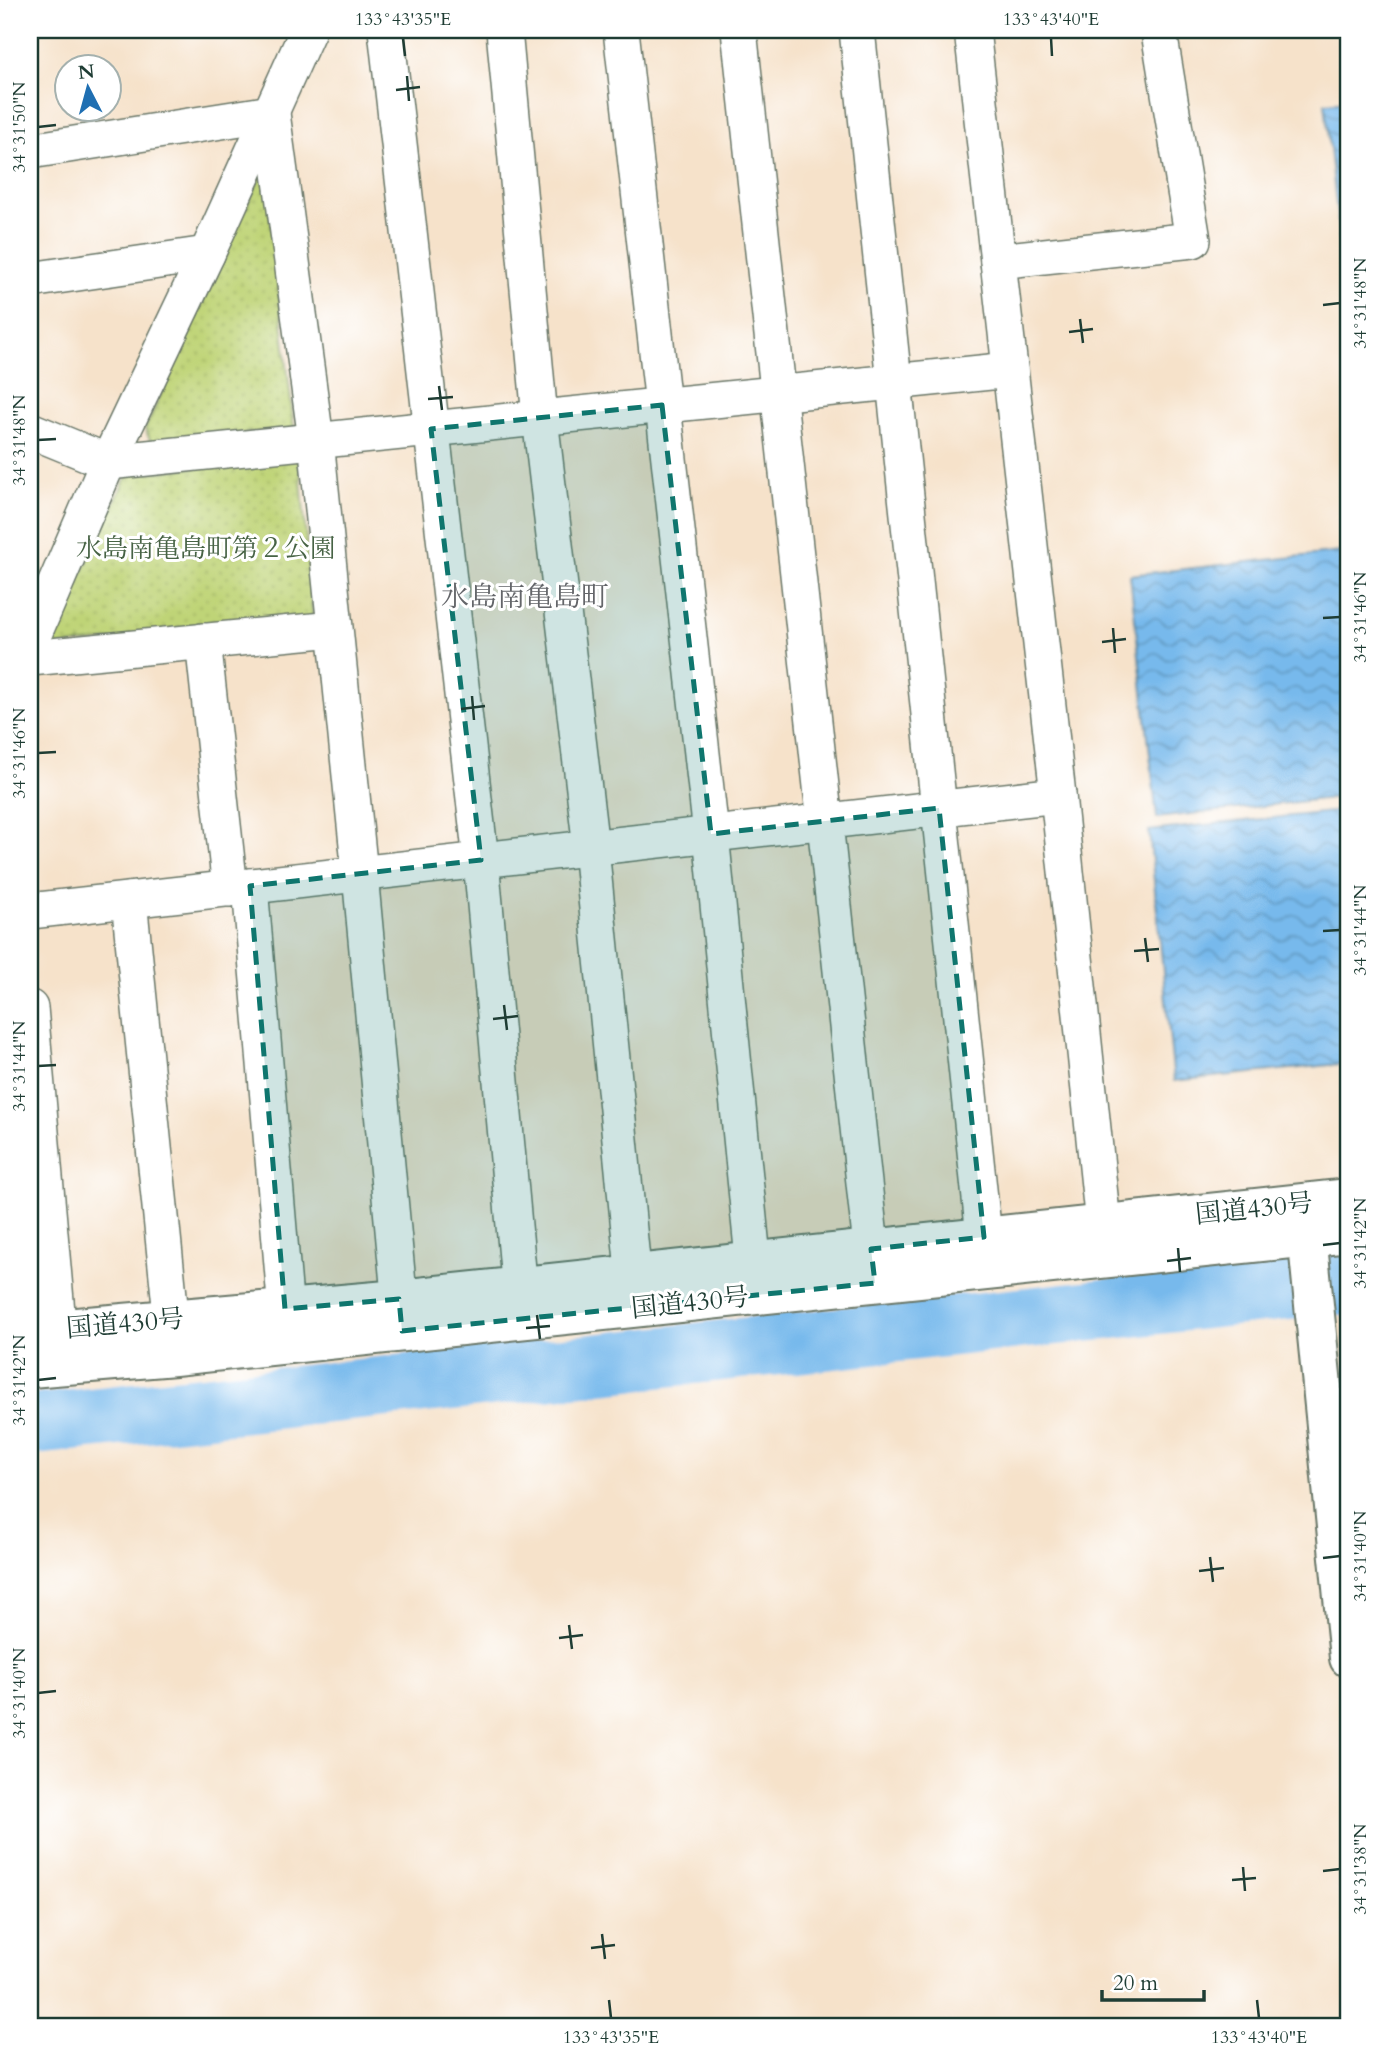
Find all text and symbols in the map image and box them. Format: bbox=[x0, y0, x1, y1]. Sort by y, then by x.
text: 133°43'35"E bbox=[355, 7, 451, 32]
text: 133°43'40"E bbox=[1003, 7, 1099, 32]
north arrow bbox=[52, 52, 122, 122]
text: N bbox=[77, 58, 96, 86]
text: 34°31'50"N bbox=[7, 81, 32, 173]
text: 34°31'48"N bbox=[1348, 257, 1373, 349]
text: 34°31'48"N bbox=[7, 394, 32, 486]
park label: 水島南亀島町第２公園 bbox=[76, 531, 336, 566]
text: 34°31'46"N bbox=[1348, 571, 1373, 663]
district label: 水島南亀島町 bbox=[441, 578, 609, 616]
text: 34°31'46"N bbox=[7, 707, 32, 799]
text: 34°31'44"N bbox=[1348, 884, 1373, 976]
text: 34°31'44"N bbox=[7, 1020, 32, 1112]
street label: 国道430号 bbox=[1194, 1185, 1315, 1232]
text: 34°31'42"N bbox=[1348, 1197, 1373, 1289]
street label: 国道430号 bbox=[630, 1279, 751, 1326]
street label: 国道430号 bbox=[65, 1301, 185, 1346]
text: 34°31'42"N bbox=[7, 1334, 32, 1426]
text: 34°31'40"N bbox=[1348, 1510, 1373, 1602]
text: 34°31'40"N bbox=[7, 1647, 32, 1739]
text: 34°31'38"N bbox=[1348, 1823, 1373, 1915]
scale bar bbox=[1102, 1958, 1204, 2002]
text: 20 m bbox=[1113, 1969, 1158, 1998]
text: 133°43'35"E bbox=[563, 2025, 659, 2050]
text: 133°43'40"E bbox=[1211, 2025, 1307, 2050]

